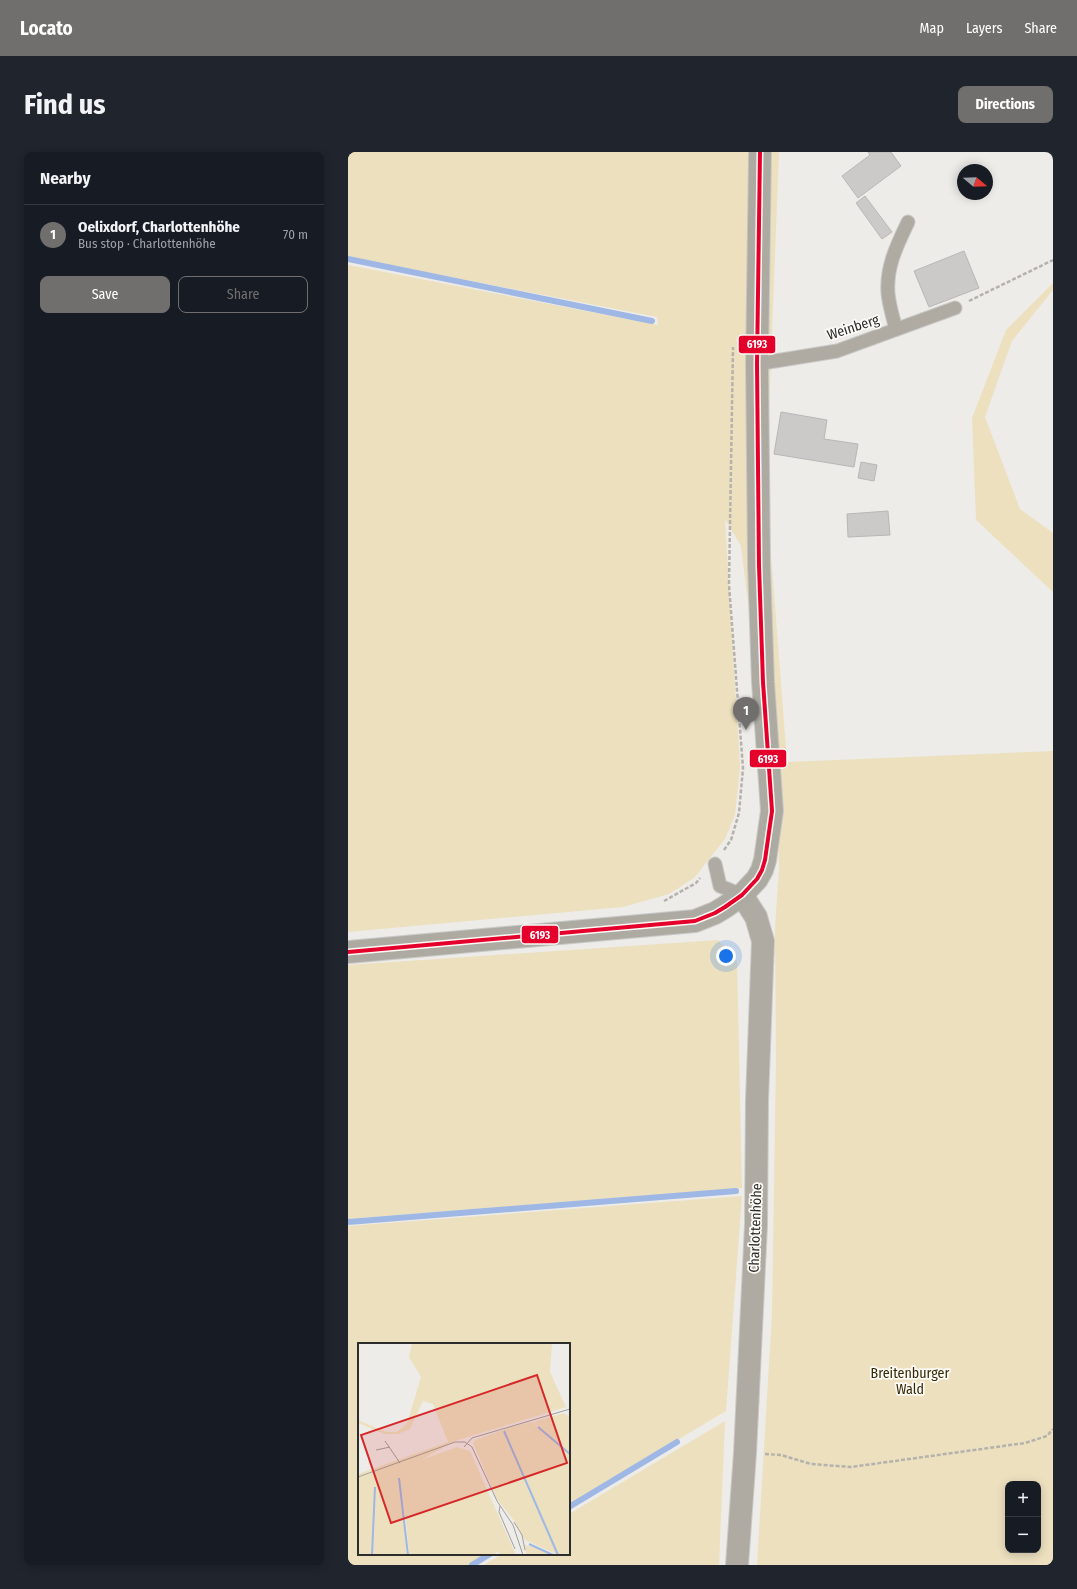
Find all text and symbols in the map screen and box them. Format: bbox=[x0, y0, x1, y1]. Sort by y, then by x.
text: Locato bbox=[20, 17, 73, 40]
text: Map bbox=[920, 20, 944, 37]
text: Layers bbox=[966, 20, 1002, 37]
text: Share bbox=[1024, 20, 1057, 37]
button: Directions bbox=[958, 86, 1053, 123]
text: Find us bbox=[24, 88, 106, 121]
north arrow bbox=[957, 164, 993, 200]
text: Nearby bbox=[40, 168, 91, 189]
text: Oelixdorf, Charlottenhöhe bbox=[78, 218, 240, 236]
text: 1 bbox=[50, 227, 56, 242]
text: 70 m bbox=[283, 227, 308, 242]
text: Bus stop · Charlottenhöhe bbox=[78, 236, 216, 251]
button: Save bbox=[40, 276, 170, 313]
button: Share bbox=[178, 276, 308, 313]
street label: Weinberg bbox=[825, 311, 882, 344]
line badge: 6193 bbox=[738, 335, 776, 354]
text: 6193 bbox=[747, 338, 767, 351]
pin: 1 bbox=[733, 697, 759, 730]
line badge: 6193 bbox=[749, 749, 787, 768]
text: 6193 bbox=[758, 753, 778, 766]
line badge: 6193 bbox=[521, 925, 559, 944]
text: 6193 bbox=[530, 929, 550, 942]
your location bbox=[716, 946, 736, 966]
street label: Charlottenhöhe bbox=[745, 1183, 766, 1273]
inset map bbox=[358, 1343, 570, 1555]
park label: Breitenburger Wald bbox=[871, 1365, 950, 1398]
map controls bbox=[1005, 1481, 1041, 1553]
button: + bbox=[1005, 1481, 1041, 1517]
button: − bbox=[1005, 1517, 1041, 1553]

